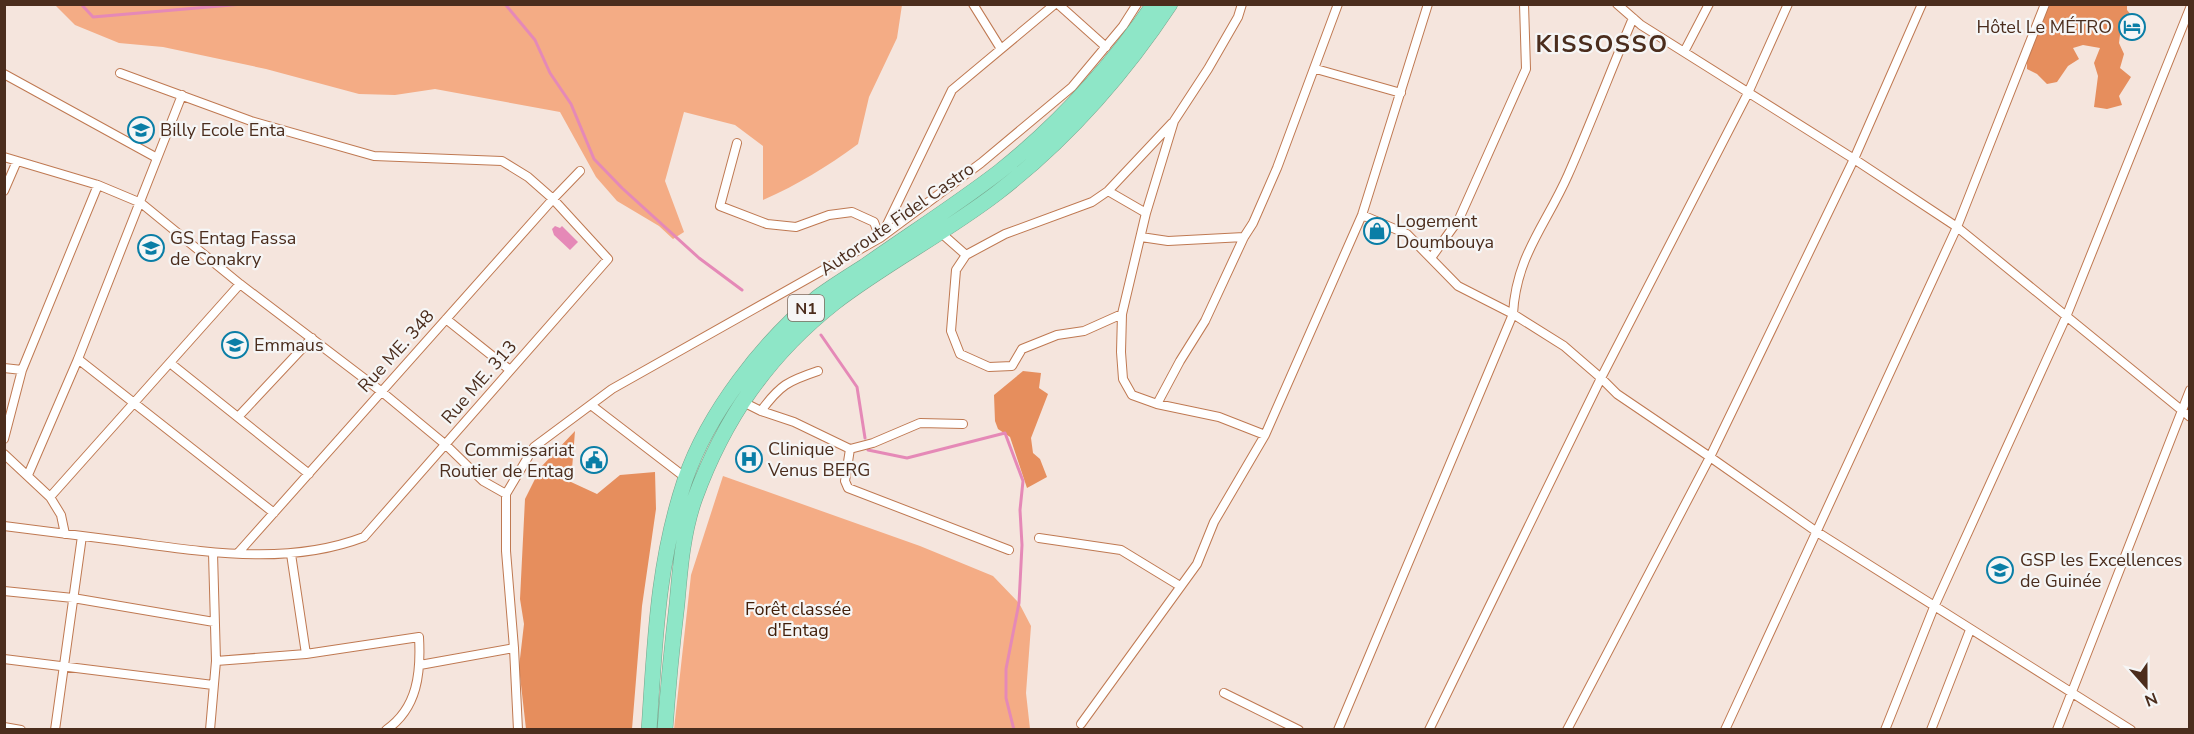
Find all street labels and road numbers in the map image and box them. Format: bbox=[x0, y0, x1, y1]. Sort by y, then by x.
street label: Autoroute Fidel Castro bbox=[815, 157, 979, 281]
road number: N1 bbox=[788, 295, 824, 321]
street label: Rue ME. 348 bbox=[352, 304, 440, 398]
street label: Rue ME. 313 bbox=[436, 335, 522, 429]

